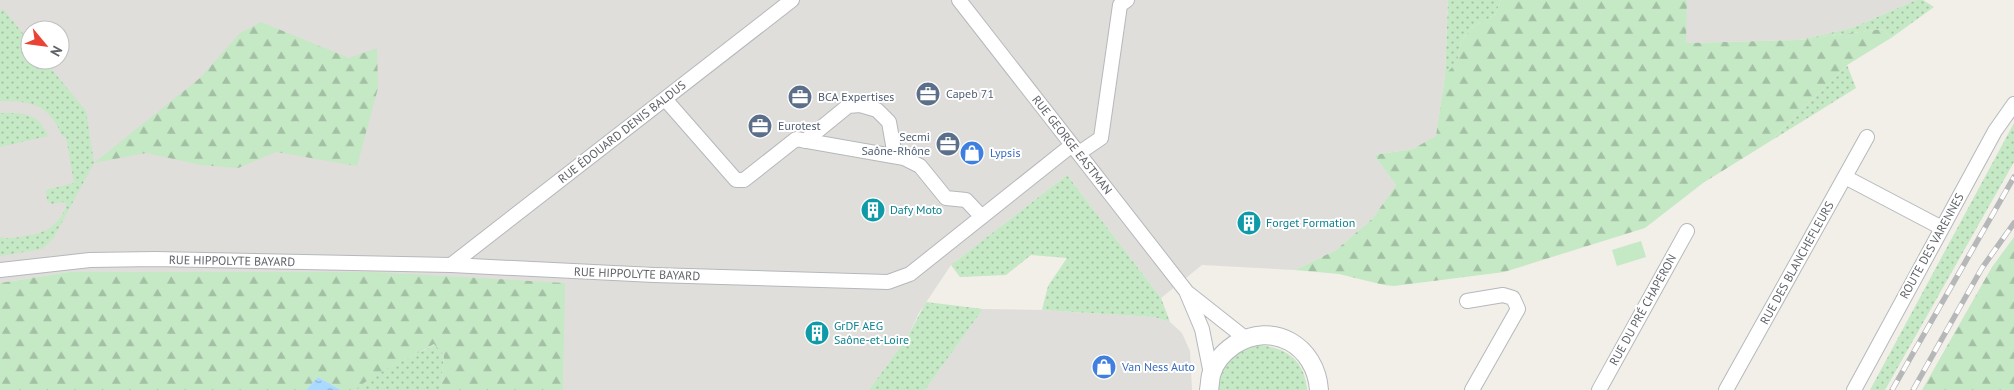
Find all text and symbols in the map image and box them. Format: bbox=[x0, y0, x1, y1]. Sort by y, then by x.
north arrow bbox=[20, 20, 70, 70]
text: N bbox=[46, 43, 66, 60]
street label: RUE ÉDOUARD DENIS BALDUS bbox=[555, 77, 688, 186]
office icon: Capeb 71 bbox=[915, 81, 941, 107]
office icon: BCA Expertises bbox=[787, 84, 813, 110]
place label: Capeb 71 bbox=[946, 86, 994, 101]
place label: BCA Expertises bbox=[818, 89, 894, 104]
street label: RUE GEORGE EASTMAN bbox=[1029, 92, 1116, 197]
office icon: Eurotest bbox=[747, 113, 773, 139]
place label: Eurotest bbox=[778, 118, 821, 133]
place label: Secmi Saône-Rhône bbox=[861, 129, 930, 158]
office icon: Secmi Saône-Rhône bbox=[935, 131, 961, 157]
shop icon: Lypsis bbox=[959, 140, 985, 166]
place label: Lypsis bbox=[990, 145, 1020, 160]
street label: ROUTE DES VARENNES bbox=[1896, 190, 1967, 301]
building icon: Dafy Moto bbox=[860, 197, 886, 223]
street label: RUE DES BLANCHEFLEURS bbox=[1756, 199, 1837, 327]
place label: Dafy Moto bbox=[890, 202, 942, 217]
building icon: Forget Formation bbox=[1236, 210, 1262, 236]
place label: Forget Formation bbox=[1266, 215, 1355, 230]
street label: RUE DU PRÉ CHAPERON bbox=[1606, 251, 1679, 368]
street label: RUE HIPPOLYTE BAYARD bbox=[169, 252, 296, 269]
street label: RUE HIPPOLYTE BAYARD bbox=[574, 264, 701, 283]
place label: GrDF AEG Saône-et-Loire bbox=[834, 318, 909, 347]
building icon: GrDF AEG Saône-et-Loire bbox=[804, 320, 830, 346]
shop icon: Van Ness Auto bbox=[1091, 354, 1117, 380]
place label: Van Ness Auto bbox=[1121, 359, 1195, 374]

